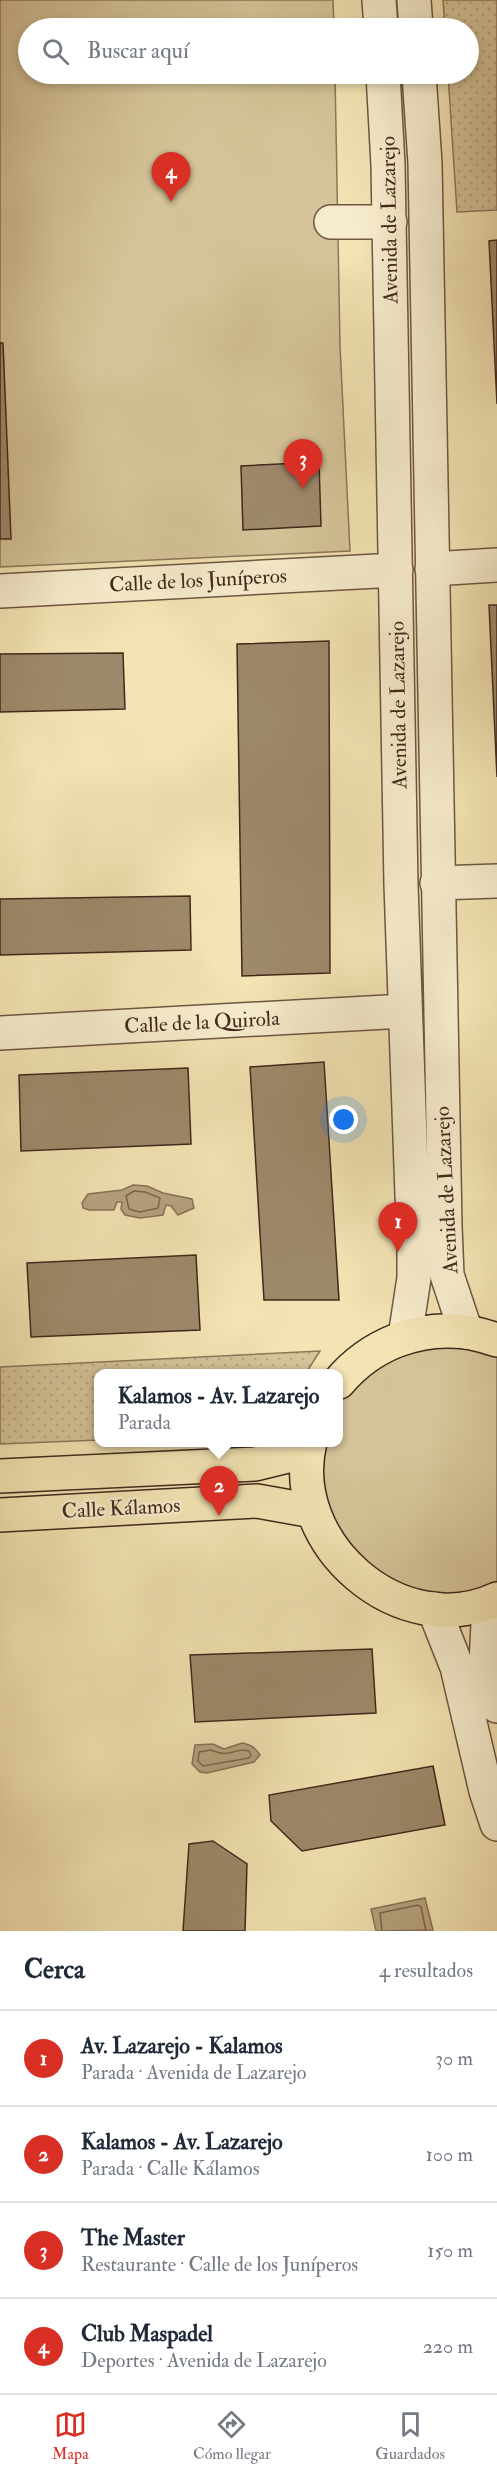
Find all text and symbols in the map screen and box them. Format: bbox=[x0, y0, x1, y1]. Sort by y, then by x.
search box bbox=[18, 18, 479, 84]
icon: search bbox=[39, 35, 72, 68]
text: Buscar aquí bbox=[87, 37, 189, 65]
street label: Avenida de Lazarejo bbox=[375, 136, 404, 305]
pin: 4 bbox=[152, 152, 190, 202]
pin: 3 bbox=[284, 440, 322, 489]
street label: Calle de los Juníperos bbox=[108, 562, 288, 599]
street label: Avenida de Lazarejo bbox=[384, 621, 413, 790]
street label: Calle de la Quirola bbox=[124, 1005, 281, 1040]
your location bbox=[329, 1105, 358, 1134]
street label: Avenida de Lazarejo bbox=[429, 1105, 464, 1276]
pin: 1 bbox=[378, 1202, 418, 1252]
popup bbox=[94, 1369, 343, 1447]
text: Kalamos - Av. Lazarejo bbox=[118, 1382, 319, 1410]
text: Parada bbox=[118, 1410, 171, 1435]
pin: 2 bbox=[200, 1466, 238, 1516]
street label: Calle Kálamos bbox=[61, 1492, 181, 1525]
text: Cerca bbox=[24, 1954, 85, 1986]
text: 4 resultados bbox=[379, 1958, 473, 1983]
text: Av. Lazarejo - Kalamos bbox=[81, 2032, 283, 2060]
text: 1 bbox=[40, 2046, 47, 2071]
text: 30 m bbox=[435, 2046, 473, 2071]
text: Parada · Avenida de Lazarejo bbox=[81, 2060, 306, 2085]
text: Kalamos - Av. Lazarejo bbox=[81, 2128, 283, 2156]
text: 2 bbox=[38, 2142, 49, 2167]
text: 100 m bbox=[426, 2142, 473, 2167]
text: Parada · Calle Kálamos bbox=[81, 2156, 260, 2181]
text: The Master bbox=[81, 2224, 185, 2252]
text: 3 bbox=[40, 2238, 47, 2263]
text: 150 m bbox=[427, 2238, 473, 2263]
text: Restaurante · Calle de los Juníperos bbox=[81, 2252, 358, 2277]
text: Club Maspadel bbox=[81, 2320, 213, 2348]
text: 4 bbox=[38, 2334, 49, 2359]
text: 220 m bbox=[423, 2334, 473, 2359]
text: Deportes · Avenida de Lazarejo bbox=[81, 2348, 327, 2373]
tab: Mapa bbox=[52, 2408, 89, 2464]
tab: Cómo llegar bbox=[193, 2408, 271, 2464]
tab: Guardados bbox=[375, 2408, 445, 2464]

